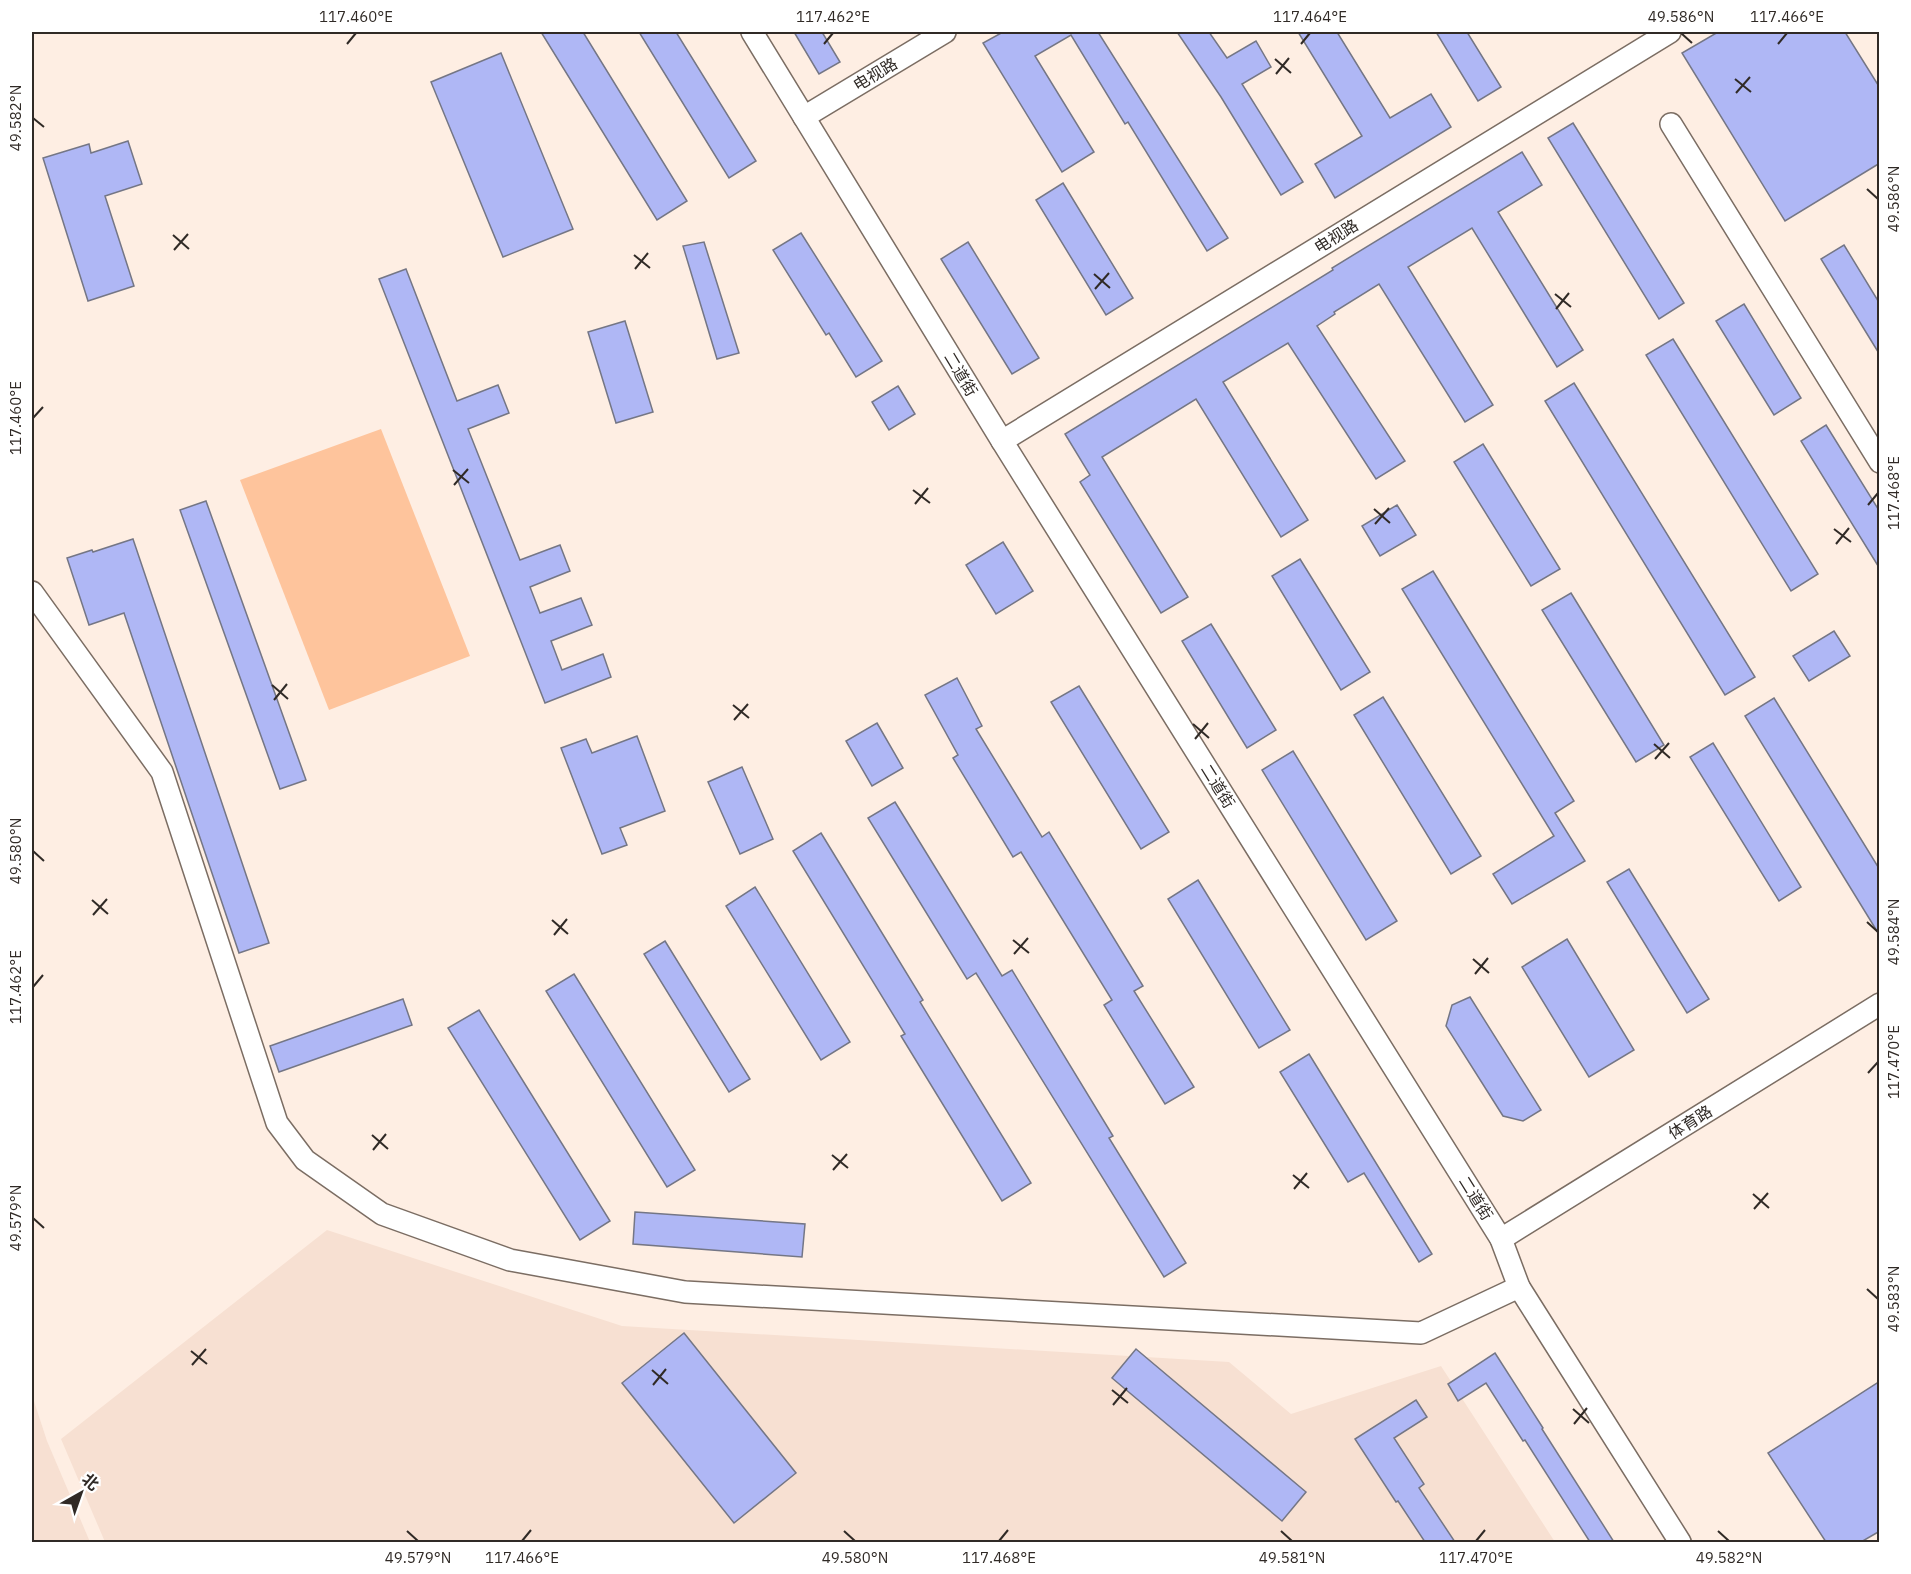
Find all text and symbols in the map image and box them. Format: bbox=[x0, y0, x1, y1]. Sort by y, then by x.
text: 117.460°E bbox=[319, 7, 393, 26]
text: 117.462°E bbox=[796, 7, 870, 26]
text: 117.464°E bbox=[1273, 7, 1347, 26]
text: 49.586°N bbox=[1648, 7, 1714, 26]
text: 117.466°E bbox=[1750, 7, 1824, 26]
street label: 电视路 bbox=[849, 53, 901, 95]
text: 49.582°N bbox=[6, 85, 25, 151]
text: 49.586°N bbox=[1884, 166, 1903, 232]
street label: 电视路 bbox=[1310, 215, 1362, 257]
street label: 二道街 bbox=[940, 348, 982, 400]
text: 117.460°E bbox=[6, 381, 25, 455]
text: 117.468°E bbox=[1884, 456, 1903, 530]
street label: 二道街 bbox=[1197, 760, 1239, 812]
text: 49.580°N bbox=[6, 818, 25, 884]
text: 49.584°N bbox=[1884, 899, 1903, 965]
text: 117.462°E bbox=[6, 950, 25, 1024]
text: 117.470°E bbox=[1884, 1025, 1903, 1099]
street label: 体育路 bbox=[1664, 1101, 1716, 1143]
street label: 二道街 bbox=[1455, 1172, 1497, 1224]
text: 49.579°N bbox=[6, 1185, 25, 1251]
text: 49.583°N bbox=[1884, 1266, 1903, 1332]
north arrow bbox=[51, 1463, 111, 1523]
text: 北 bbox=[78, 1469, 103, 1494]
text: 49.579°N bbox=[385, 1548, 451, 1567]
text: 117.466°E bbox=[485, 1548, 559, 1567]
text: 49.580°N bbox=[822, 1548, 888, 1567]
text: 117.468°E bbox=[962, 1548, 1036, 1567]
text: 49.581°N bbox=[1259, 1548, 1325, 1567]
text: 117.470°E bbox=[1439, 1548, 1513, 1567]
text: 49.582°N bbox=[1696, 1548, 1762, 1567]

